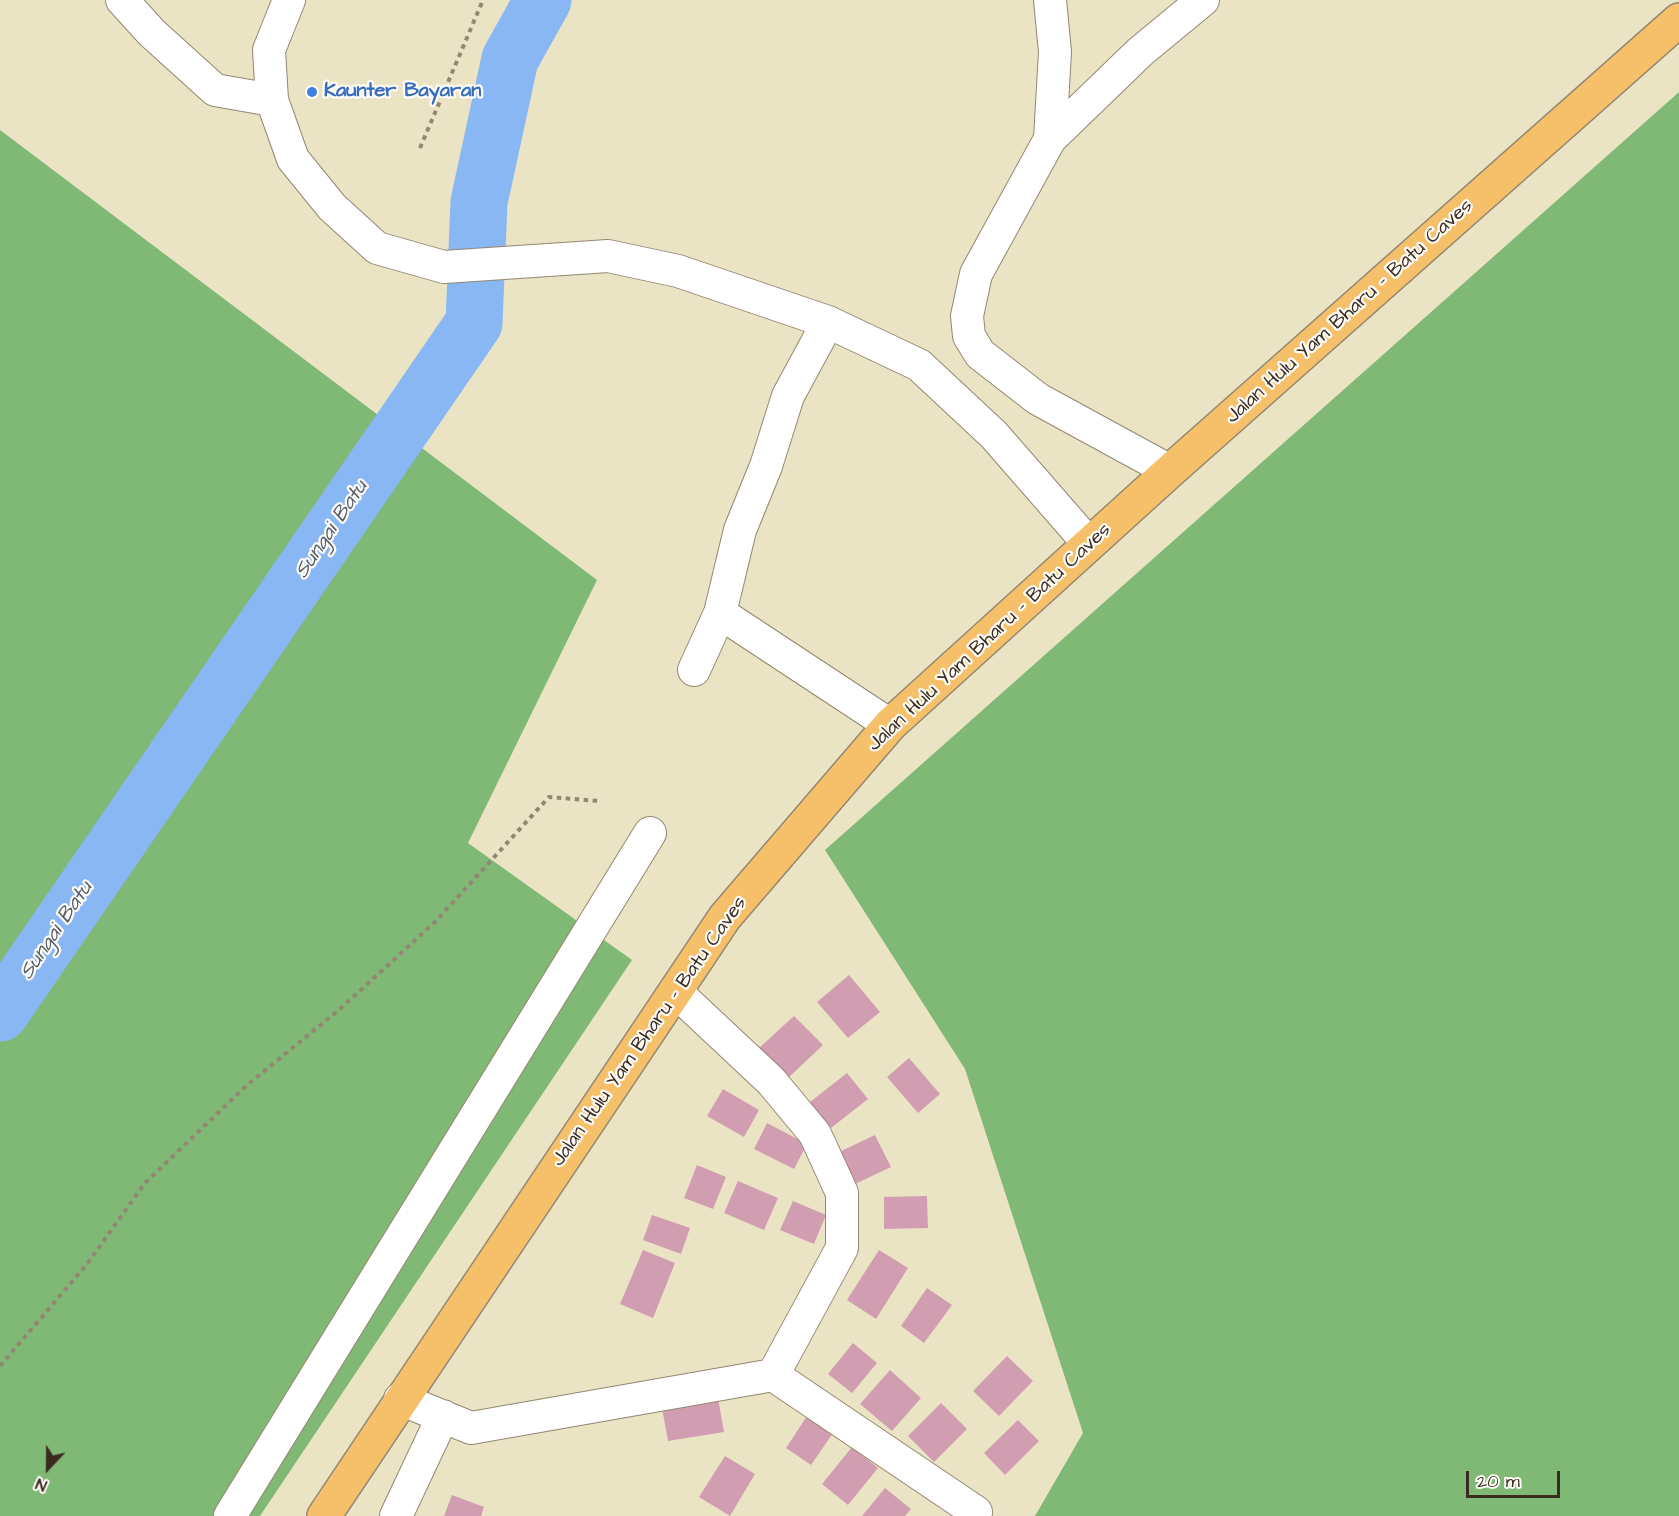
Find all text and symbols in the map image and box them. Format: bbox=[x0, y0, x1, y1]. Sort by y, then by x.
place label: Kaunter Bayaran bbox=[324, 80, 481, 104]
marker: Kaunter Bayaran bbox=[305, 85, 319, 99]
street label: Jalan Hulu Yam Bharu - Batu Caves bbox=[1222, 195, 1478, 429]
water label: Sungai Batu bbox=[290, 476, 374, 584]
street label: Jalan Hulu Yam Bharu - Batu Caves bbox=[863, 519, 1117, 757]
water label: Sungai Batu bbox=[15, 877, 99, 985]
street label: Jalan Hulu Yam Bharu - Batu Caves bbox=[547, 892, 753, 1172]
north arrow bbox=[18, 1438, 78, 1498]
scale bar bbox=[1469, 1459, 1564, 1497]
text: 20 m bbox=[1477, 1469, 1520, 1494]
text: N bbox=[32, 1473, 50, 1497]

